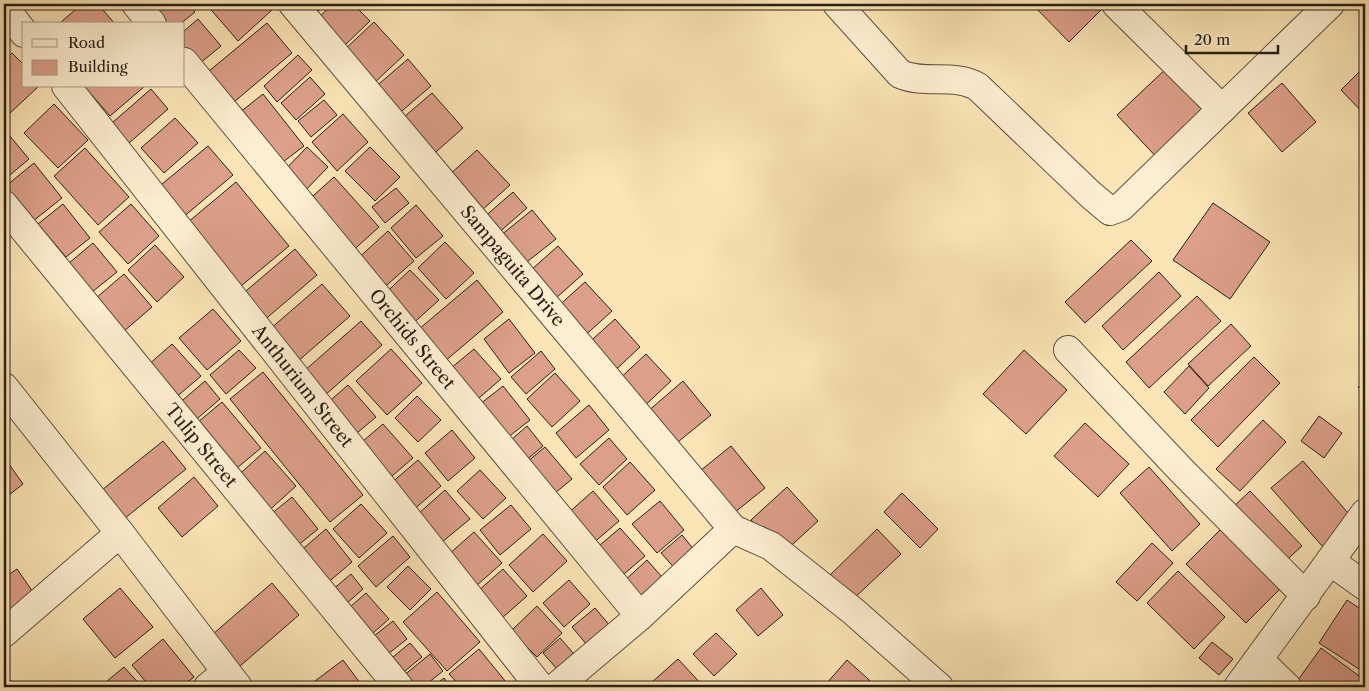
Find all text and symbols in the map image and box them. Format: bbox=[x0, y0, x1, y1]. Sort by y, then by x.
legend bbox=[22, 22, 185, 88]
scale bar bbox=[1186, 22, 1279, 54]
text: 20 m bbox=[1194, 30, 1230, 49]
text: Road bbox=[68, 33, 105, 52]
text: Building bbox=[68, 57, 128, 76]
street label: Sampaguita Drive bbox=[456, 201, 570, 331]
street label: Orchids Street bbox=[364, 285, 460, 394]
street label: Anthurium Street bbox=[247, 319, 358, 452]
street label: Tulip Street bbox=[160, 399, 242, 492]

